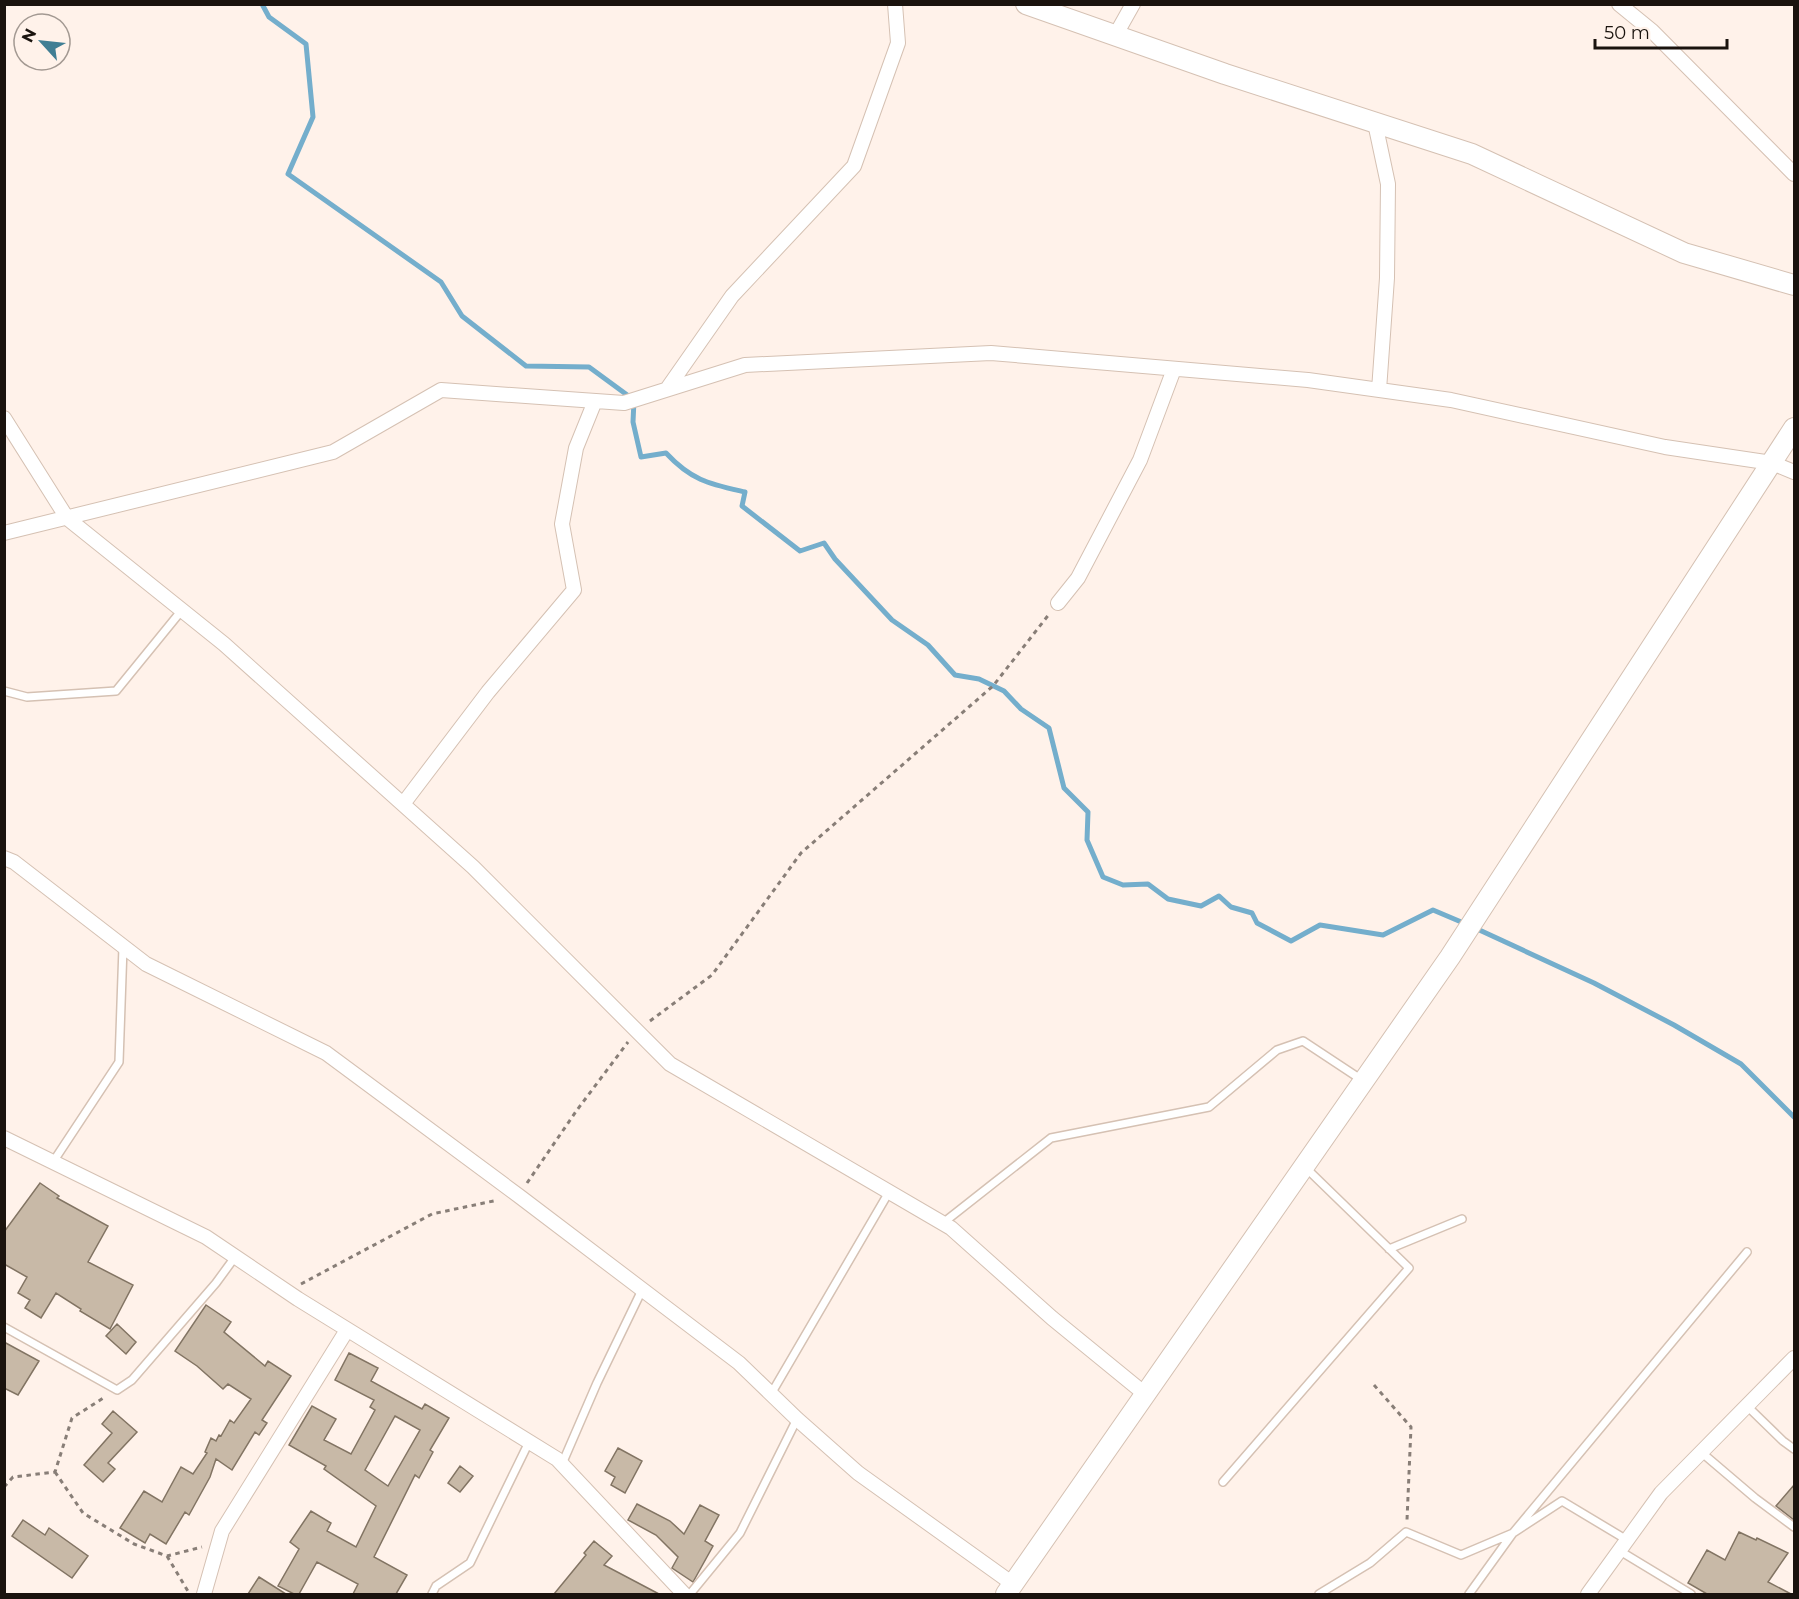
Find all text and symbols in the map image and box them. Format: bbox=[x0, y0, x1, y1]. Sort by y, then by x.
north arrow bbox=[12, 12, 72, 72]
scale bar bbox=[1595, 12, 1727, 50]
text: 50 m bbox=[1604, 22, 1650, 44]
text: N bbox=[18, 25, 40, 45]

